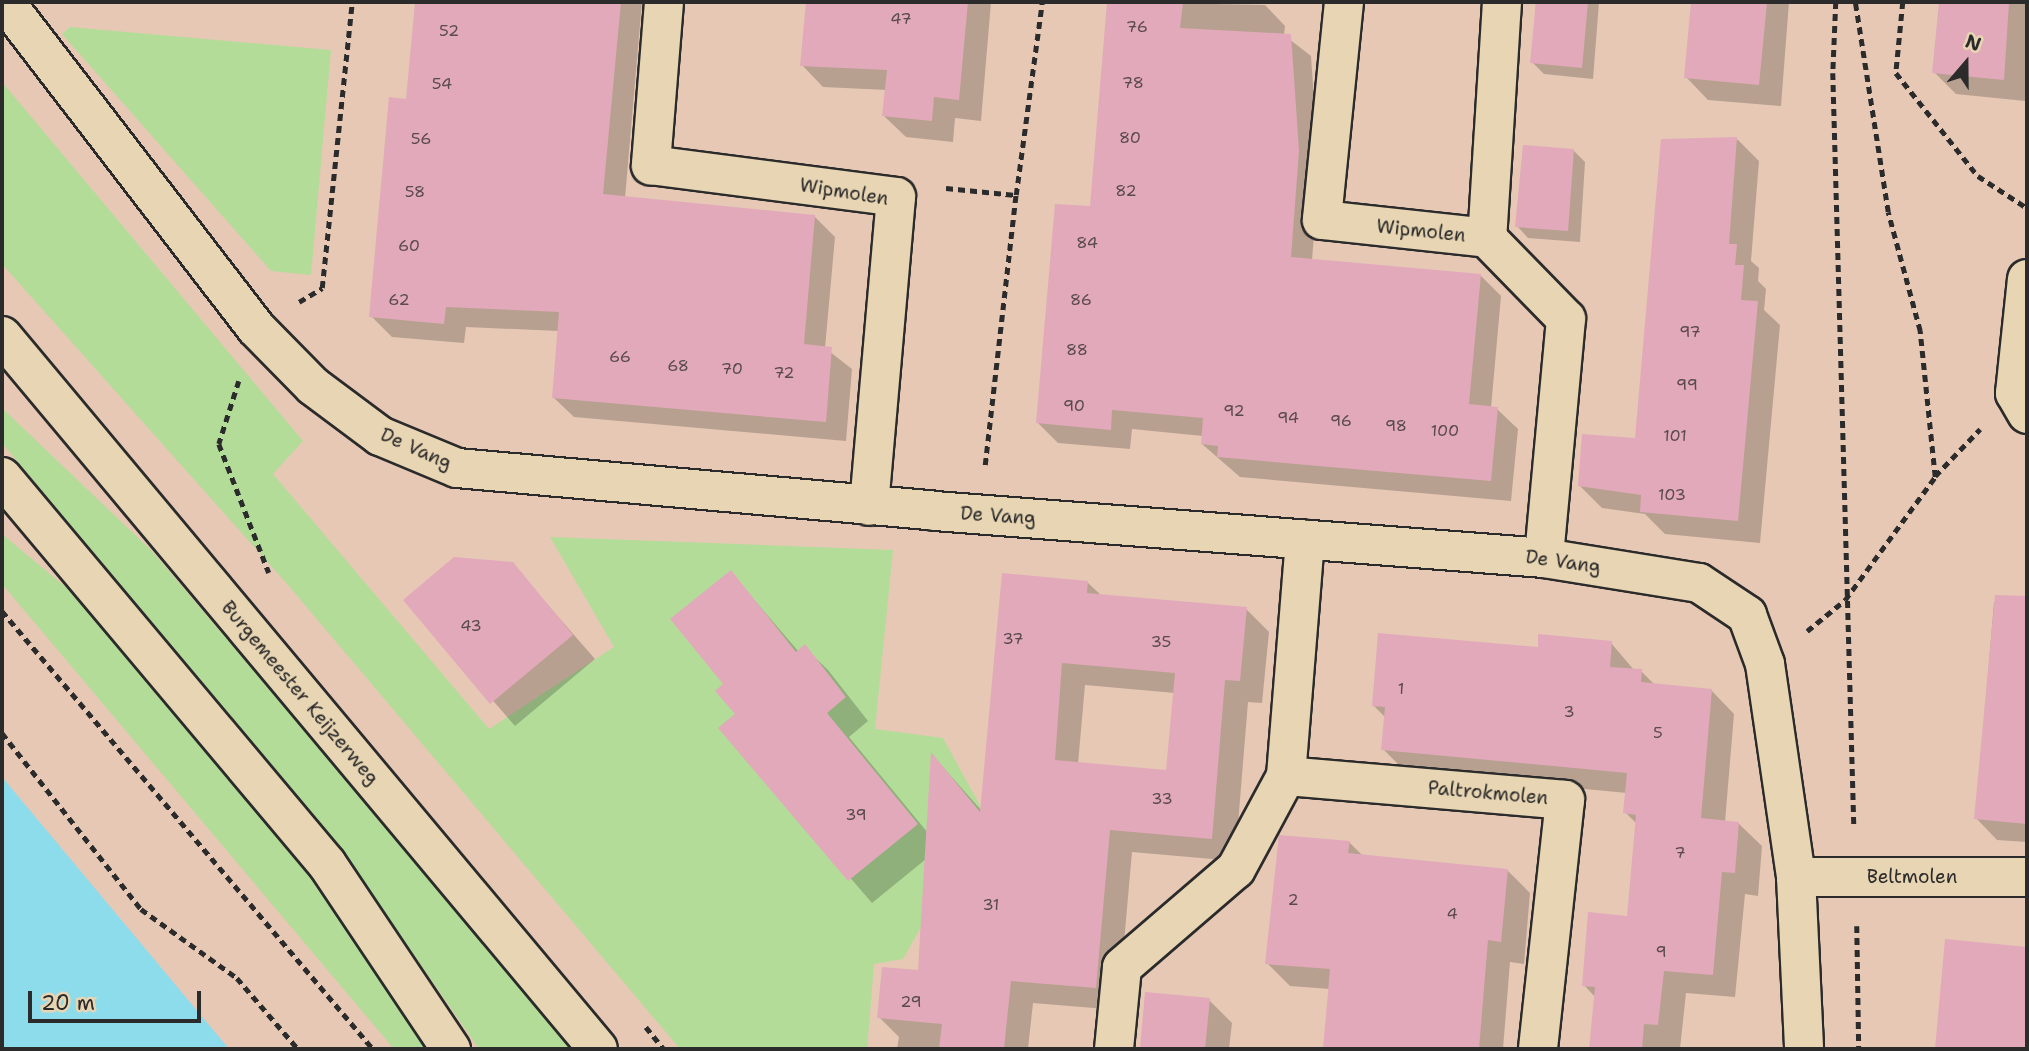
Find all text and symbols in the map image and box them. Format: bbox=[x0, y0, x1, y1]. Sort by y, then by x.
house number: 47 bbox=[890, 9, 912, 29]
house number: 76 bbox=[1126, 17, 1148, 37]
house number: 52 bbox=[439, 21, 459, 41]
north arrow bbox=[1931, 28, 2001, 98]
text: N bbox=[1962, 28, 1985, 57]
house number: 78 bbox=[1122, 73, 1144, 93]
house number: 54 bbox=[432, 74, 452, 94]
house number: 80 bbox=[1119, 128, 1141, 148]
house number: 56 bbox=[411, 129, 431, 149]
street label: Wipmolen bbox=[798, 174, 890, 210]
house number: 82 bbox=[1115, 181, 1137, 201]
house number: 58 bbox=[405, 182, 425, 202]
street label: Wipmolen bbox=[1375, 215, 1467, 247]
house number: 84 bbox=[1076, 233, 1098, 253]
house number: 60 bbox=[398, 236, 420, 256]
house number: 62 bbox=[388, 290, 410, 310]
house number: 86 bbox=[1070, 290, 1092, 310]
house number: 97 bbox=[1679, 322, 1701, 342]
house number: 88 bbox=[1066, 340, 1088, 360]
house number: 66 bbox=[609, 347, 631, 367]
house number: 68 bbox=[667, 356, 689, 376]
house number: 70 bbox=[721, 359, 743, 379]
house number: 72 bbox=[773, 363, 795, 383]
house number: 99 bbox=[1676, 375, 1698, 395]
house number: 90 bbox=[1063, 396, 1085, 416]
house number: 92 bbox=[1223, 401, 1245, 421]
house number: 94 bbox=[1277, 408, 1299, 428]
house number: 96 bbox=[1330, 411, 1352, 431]
house number: 98 bbox=[1385, 416, 1407, 436]
house number: 100 bbox=[1431, 421, 1459, 441]
street label: De Vang bbox=[377, 423, 455, 475]
house number: 101 bbox=[1663, 426, 1687, 446]
house number: 103 bbox=[1658, 485, 1686, 505]
street label: De Vang bbox=[959, 502, 1037, 530]
street label: De Vang bbox=[1524, 545, 1602, 579]
street label: Burgemeester Keijzerweg bbox=[216, 597, 384, 789]
house number: 43 bbox=[460, 616, 482, 636]
house number: 37 bbox=[1002, 629, 1024, 649]
house number: 35 bbox=[1151, 632, 1171, 652]
house number: 1 bbox=[1398, 679, 1404, 699]
house number: 3 bbox=[1563, 702, 1575, 722]
house number: 5 bbox=[1653, 723, 1663, 743]
street label: Paltrokmolen bbox=[1427, 776, 1549, 810]
house number: 33 bbox=[1151, 789, 1173, 809]
house number: 39 bbox=[845, 805, 867, 825]
house number: 7 bbox=[1674, 843, 1686, 863]
street label: Beltmolen bbox=[1867, 866, 1957, 888]
house number: 2 bbox=[1287, 890, 1299, 910]
house number: 31 bbox=[982, 895, 1000, 915]
house number: 4 bbox=[1446, 904, 1458, 924]
house number: 9 bbox=[1655, 942, 1667, 962]
scale bar bbox=[32, 978, 205, 1022]
text: 20 m bbox=[41, 989, 95, 1017]
house number: 29 bbox=[900, 992, 922, 1012]

